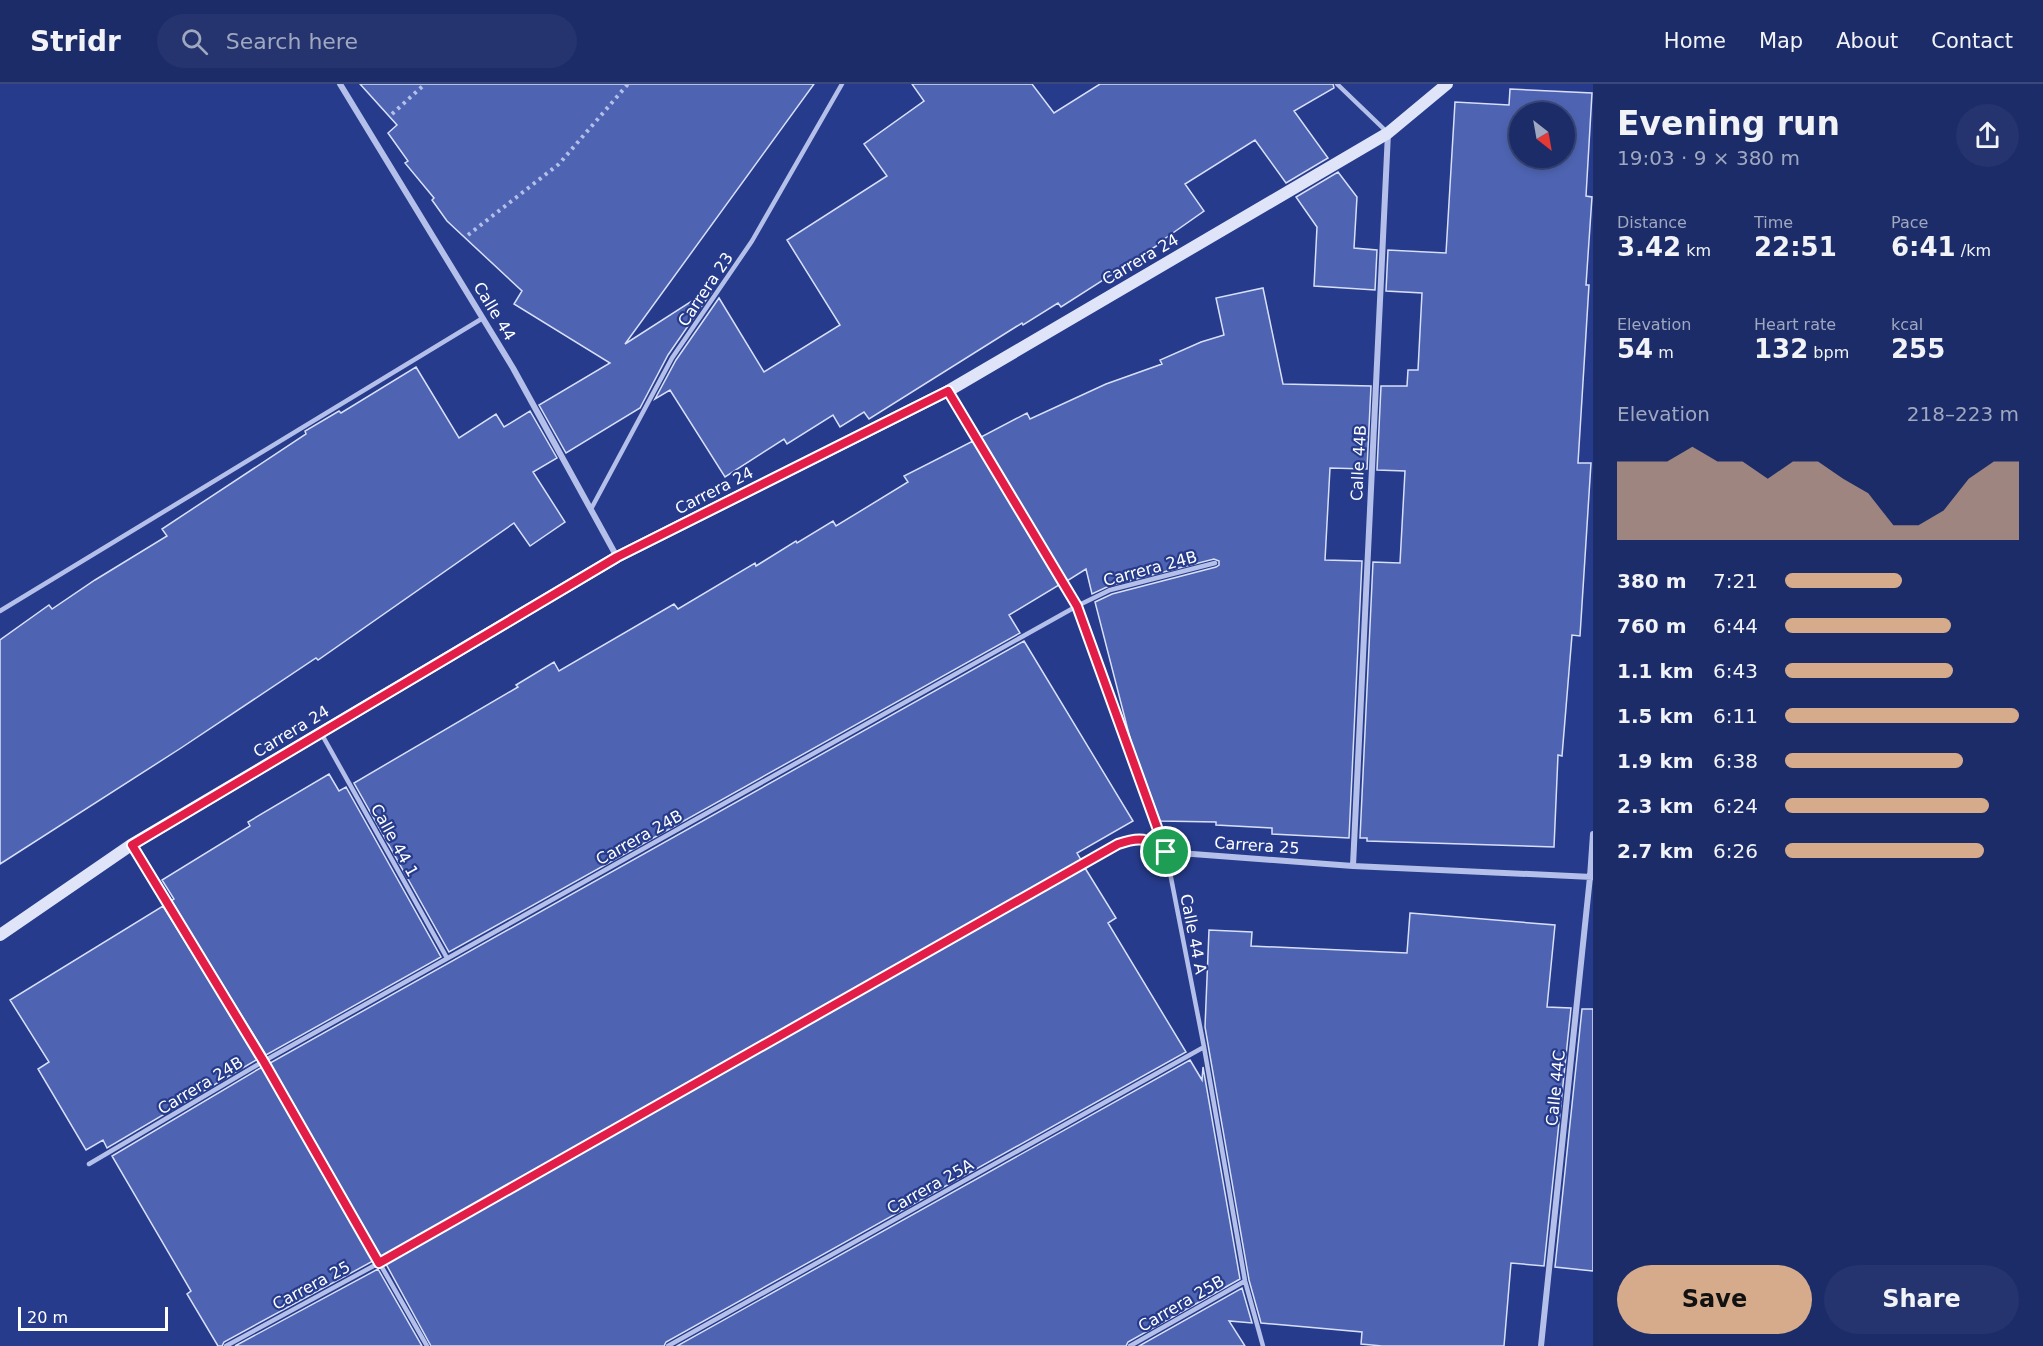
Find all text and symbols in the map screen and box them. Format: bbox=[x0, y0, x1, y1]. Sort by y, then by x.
search box bbox=[157, 14, 577, 68]
text: Stridr bbox=[30, 25, 121, 58]
icon: search bbox=[178, 25, 211, 58]
text: Search here bbox=[226, 29, 358, 54]
text: Home bbox=[1664, 29, 1726, 53]
text: Map bbox=[1759, 29, 1803, 53]
text: About bbox=[1836, 29, 1898, 53]
text: Contact bbox=[1931, 29, 2013, 53]
north arrow bbox=[1509, 102, 1575, 168]
map controls bbox=[1509, 102, 1575, 168]
text: Evening run bbox=[1617, 104, 1840, 143]
button: share bbox=[1956, 104, 2019, 167]
text: 19:03 · 9 × 380 m bbox=[1617, 146, 1800, 170]
text: Distance bbox=[1617, 213, 1687, 232]
text: Time bbox=[1754, 213, 1793, 232]
text: Pace bbox=[1891, 213, 1928, 232]
street label: Carrera 24 bbox=[1099, 230, 1182, 289]
text: 3.42 bbox=[1617, 232, 1681, 262]
text: 22:51 bbox=[1754, 232, 1837, 262]
text: 6:41 bbox=[1891, 232, 1956, 262]
text: km bbox=[1681, 241, 1711, 260]
text: /km bbox=[1956, 241, 1991, 260]
street label: Carrera 23 bbox=[674, 249, 737, 330]
street label: Calle 44 bbox=[470, 278, 519, 344]
text: Elevation bbox=[1617, 315, 1691, 334]
text: Heart rate bbox=[1754, 315, 1836, 334]
text: kcal bbox=[1891, 315, 1923, 334]
text: 54 bbox=[1617, 334, 1653, 364]
text: 132 bbox=[1754, 334, 1808, 364]
text: 255 bbox=[1891, 334, 1945, 364]
text: m bbox=[1653, 343, 1674, 362]
text: bpm bbox=[1808, 343, 1849, 362]
text: Elevation bbox=[1617, 402, 1710, 426]
text: 218–223 m bbox=[1907, 402, 2019, 426]
street label: Calle 44B bbox=[1347, 425, 1370, 502]
street label: Carrera 24 bbox=[672, 463, 756, 518]
street label: Carrera 24B bbox=[1101, 547, 1199, 590]
text: 380 m bbox=[1617, 569, 1687, 593]
text: 7:21 bbox=[1713, 569, 1758, 593]
text: 760 m bbox=[1617, 614, 1687, 638]
text: 6:44 bbox=[1713, 614, 1758, 638]
text: 1.1 km bbox=[1617, 659, 1694, 683]
text: 6:43 bbox=[1713, 659, 1758, 683]
street label: Carrera 24 bbox=[250, 701, 333, 762]
text: 1.5 km bbox=[1617, 704, 1694, 728]
text: 6:11 bbox=[1713, 704, 1758, 728]
text: 1.9 km bbox=[1617, 749, 1694, 773]
text: 6:38 bbox=[1713, 749, 1758, 773]
text: 2.3 km bbox=[1617, 794, 1694, 818]
text: 6:24 bbox=[1713, 794, 1758, 818]
street label: Calle 44 1 bbox=[367, 800, 422, 880]
street label: Carrera 24B bbox=[593, 806, 686, 869]
pin bbox=[1140, 826, 1191, 877]
street label: Carrera 25 bbox=[1214, 833, 1300, 858]
icon: arrive bbox=[1149, 835, 1182, 868]
text: 2.7 km bbox=[1617, 839, 1694, 863]
text: 6:26 bbox=[1713, 839, 1758, 863]
street label: Calle 44 A bbox=[1176, 892, 1211, 976]
street label: Calle 44C bbox=[1542, 1049, 1569, 1127]
street label: Carrera 24B bbox=[154, 1053, 246, 1118]
street label: Carrera 25A bbox=[884, 1155, 977, 1218]
street label: Carrera 25 bbox=[269, 1257, 353, 1314]
button: Save bbox=[1617, 1265, 1812, 1334]
button: Share bbox=[1824, 1265, 2019, 1334]
street label: Carrera 25B bbox=[1135, 1271, 1228, 1336]
scale bar bbox=[18, 1304, 168, 1332]
text: 20 m bbox=[27, 1308, 68, 1327]

